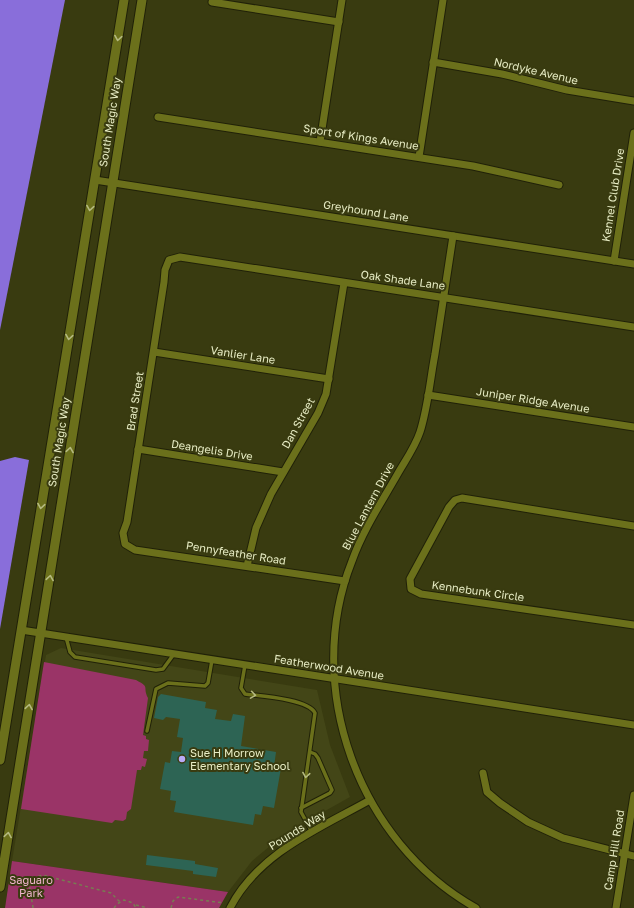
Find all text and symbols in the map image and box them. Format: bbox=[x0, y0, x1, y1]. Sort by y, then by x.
one-way arrow bbox=[114, 35, 123, 42]
street label: Nordyke Avenue bbox=[493, 55, 579, 87]
street label: South Magic Way bbox=[96, 76, 123, 168]
street label: Sport of Kings Avenue bbox=[302, 121, 420, 152]
street label: Kennel Club Drive bbox=[599, 147, 626, 243]
street label: Greyhound Lane bbox=[322, 197, 410, 224]
one-way arrow bbox=[86, 205, 95, 211]
street label: Oak Shade Lane bbox=[360, 267, 446, 292]
one-way arrow bbox=[65, 333, 74, 340]
street label: Vanlier Lane bbox=[210, 343, 276, 366]
street label: Brad Street bbox=[123, 370, 146, 431]
street label: Juniper Ridge Avenue bbox=[475, 384, 591, 415]
street label: Dan Street bbox=[278, 395, 317, 450]
street label: South Magic Way bbox=[45, 396, 72, 488]
street label: Deangelis Drive bbox=[170, 437, 254, 462]
one-way arrow bbox=[65, 447, 74, 453]
street label: Blue Lantern Drive bbox=[339, 460, 396, 552]
one-way arrow bbox=[37, 503, 46, 509]
street label: Pennyfeather Road bbox=[185, 538, 287, 567]
one-way arrow bbox=[45, 575, 53, 581]
street label: Kennebunk Circle bbox=[431, 578, 525, 603]
street label: Featherwood Avenue bbox=[273, 651, 385, 682]
one-way arrow bbox=[250, 690, 256, 699]
one-way arrow bbox=[24, 704, 33, 710]
place label: Sue H Morrow Elementary School bbox=[190, 746, 290, 772]
marker: Sue H Morrow Elementary School bbox=[177, 754, 187, 764]
one-way arrow bbox=[302, 772, 311, 778]
street label: Pounds Way bbox=[266, 807, 328, 852]
street label: Camp Hill Road bbox=[601, 809, 626, 891]
one-way arrow bbox=[4, 832, 12, 838]
park label: Saguaro Park bbox=[9, 873, 53, 899]

